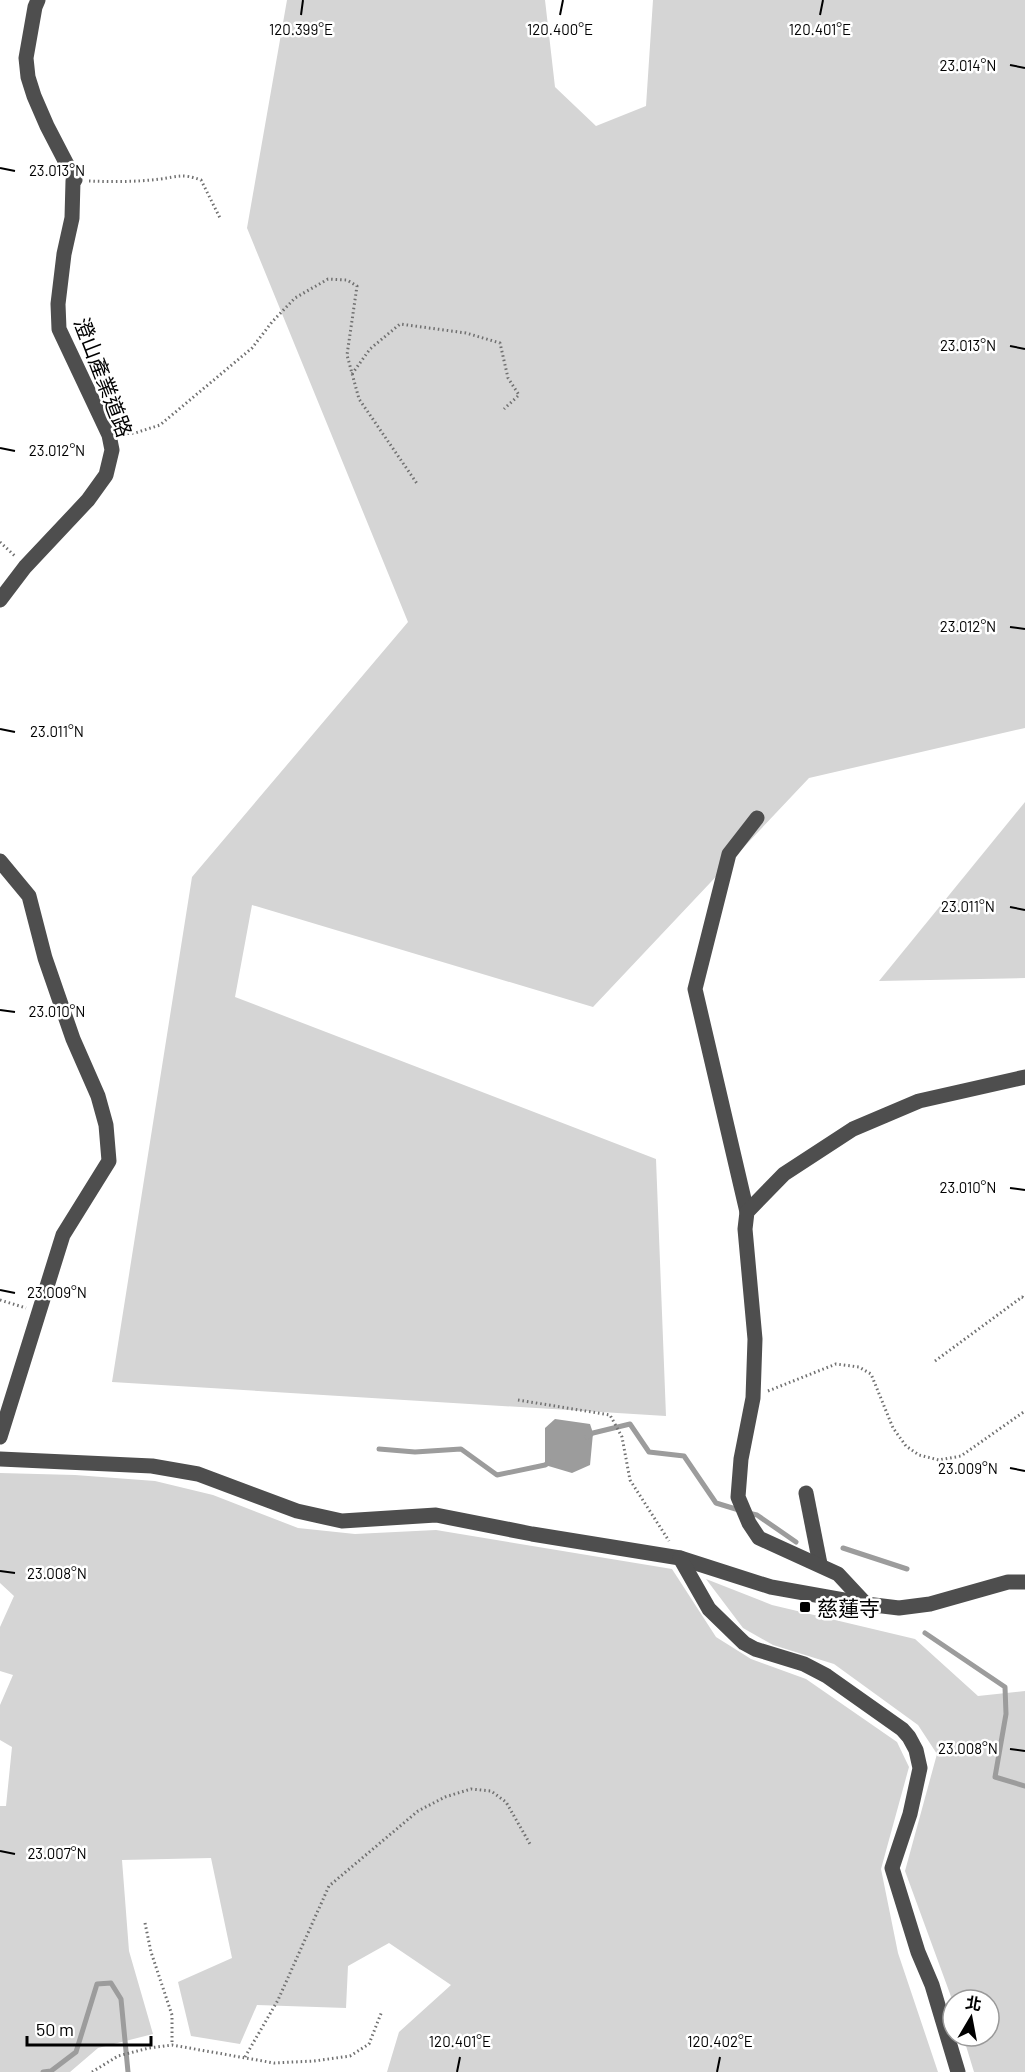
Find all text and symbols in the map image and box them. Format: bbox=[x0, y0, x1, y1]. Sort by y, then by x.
text: 120.399°E bbox=[269, 20, 333, 38]
text: 120.400°E bbox=[527, 20, 593, 38]
text: 120.401°E bbox=[789, 20, 851, 38]
text: 23.014°N bbox=[940, 56, 996, 74]
text: 23.013°N bbox=[29, 161, 85, 179]
street label: 澄山產業道路 bbox=[70, 314, 138, 440]
text: 23.013°N bbox=[940, 336, 996, 354]
text: 23.012°N bbox=[29, 441, 85, 459]
text: 23.012°N bbox=[940, 617, 996, 635]
text: 23.011°N bbox=[30, 722, 84, 740]
text: 23.011°N bbox=[941, 897, 995, 915]
text: 23.010°N bbox=[29, 1002, 85, 1020]
text: 23.010°N bbox=[940, 1178, 996, 1196]
text: 23.009°N bbox=[27, 1283, 87, 1301]
text: 23.009°N bbox=[938, 1459, 998, 1477]
text: 23.008°N bbox=[27, 1564, 87, 1582]
place label: 慈蓮寺 bbox=[817, 1595, 880, 1620]
marker: 慈蓮寺 bbox=[798, 1600, 812, 1614]
text: 23.008°N bbox=[938, 1739, 998, 1757]
text: 23.007°N bbox=[27, 1844, 87, 1862]
north arrow bbox=[941, 1988, 1001, 2048]
text: 北 bbox=[964, 1992, 983, 2013]
scale bar bbox=[27, 2009, 152, 2047]
text: 50 m bbox=[36, 2018, 74, 2040]
text: 120.401°E bbox=[429, 2032, 491, 2050]
text: 120.402°E bbox=[687, 2032, 753, 2050]

